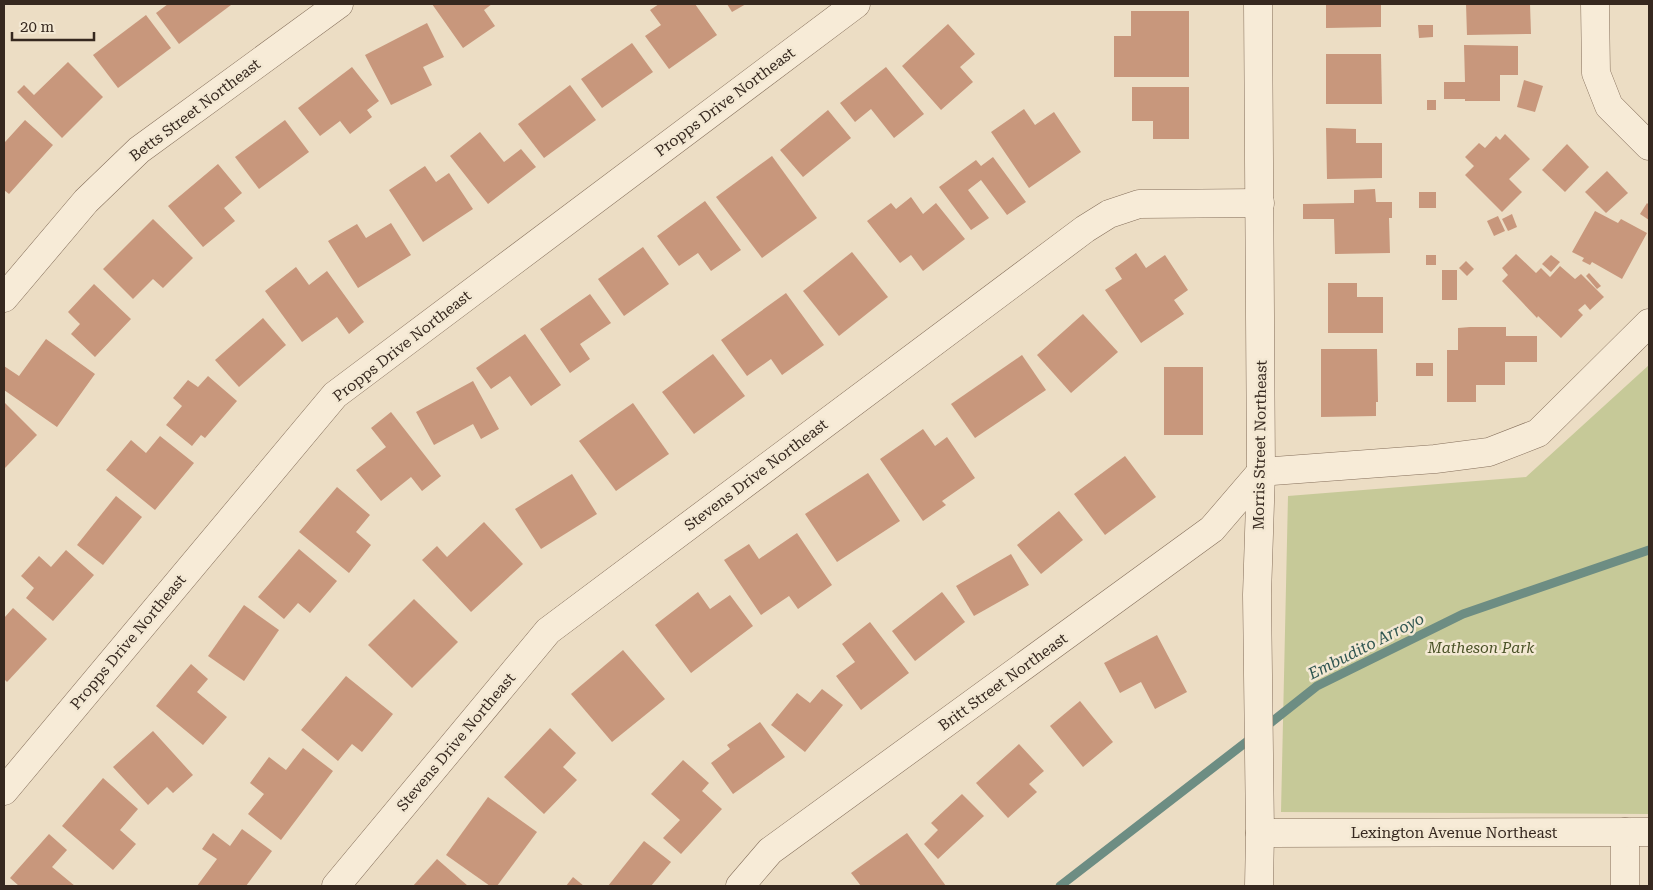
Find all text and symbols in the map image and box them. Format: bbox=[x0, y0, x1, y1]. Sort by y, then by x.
scale bar bbox=[12, 10, 95, 42]
text: 20 m bbox=[20, 18, 55, 36]
street label: Propps Drive Northeast bbox=[652, 43, 799, 160]
street label: Betts Street Northeast bbox=[126, 55, 264, 165]
street label: Propps Drive Northeast bbox=[329, 286, 475, 405]
street label: Morris Street Northeast bbox=[1250, 359, 1270, 530]
street label: Stevens Drive Northeast bbox=[681, 415, 832, 535]
street label: Propps Drive Northeast bbox=[66, 571, 190, 713]
water label: Embudito Arroyo bbox=[1304, 609, 1427, 684]
street label: Britt Street Northeast bbox=[935, 629, 1071, 735]
park label: Matheson Park bbox=[1427, 639, 1535, 657]
street label: Stevens Drive Northeast bbox=[393, 669, 519, 815]
street label: Lexington Avenue Northeast bbox=[1351, 824, 1558, 842]

